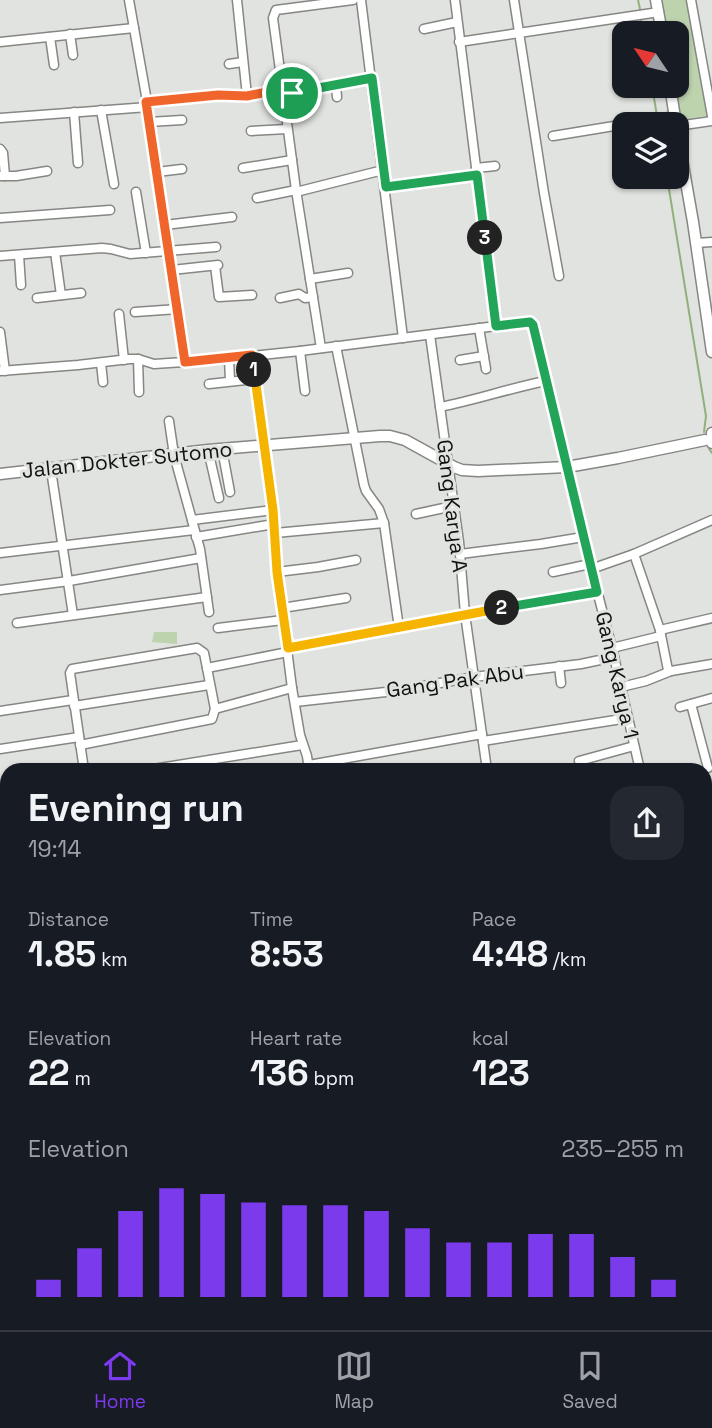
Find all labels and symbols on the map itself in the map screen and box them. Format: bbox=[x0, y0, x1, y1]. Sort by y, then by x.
north arrow bbox=[612, 21, 690, 98]
pin bbox=[262, 63, 322, 123]
pin: 3 bbox=[468, 220, 503, 256]
pin: 1 bbox=[236, 352, 272, 388]
street label: Jalan Dokter Sutomo bbox=[20, 435, 234, 484]
street label: Gang Karya A bbox=[431, 438, 474, 574]
pin: 2 bbox=[484, 590, 520, 626]
street label: Gang Karya 1 bbox=[590, 609, 645, 741]
street label: Gang Pak Abu bbox=[385, 658, 525, 703]

